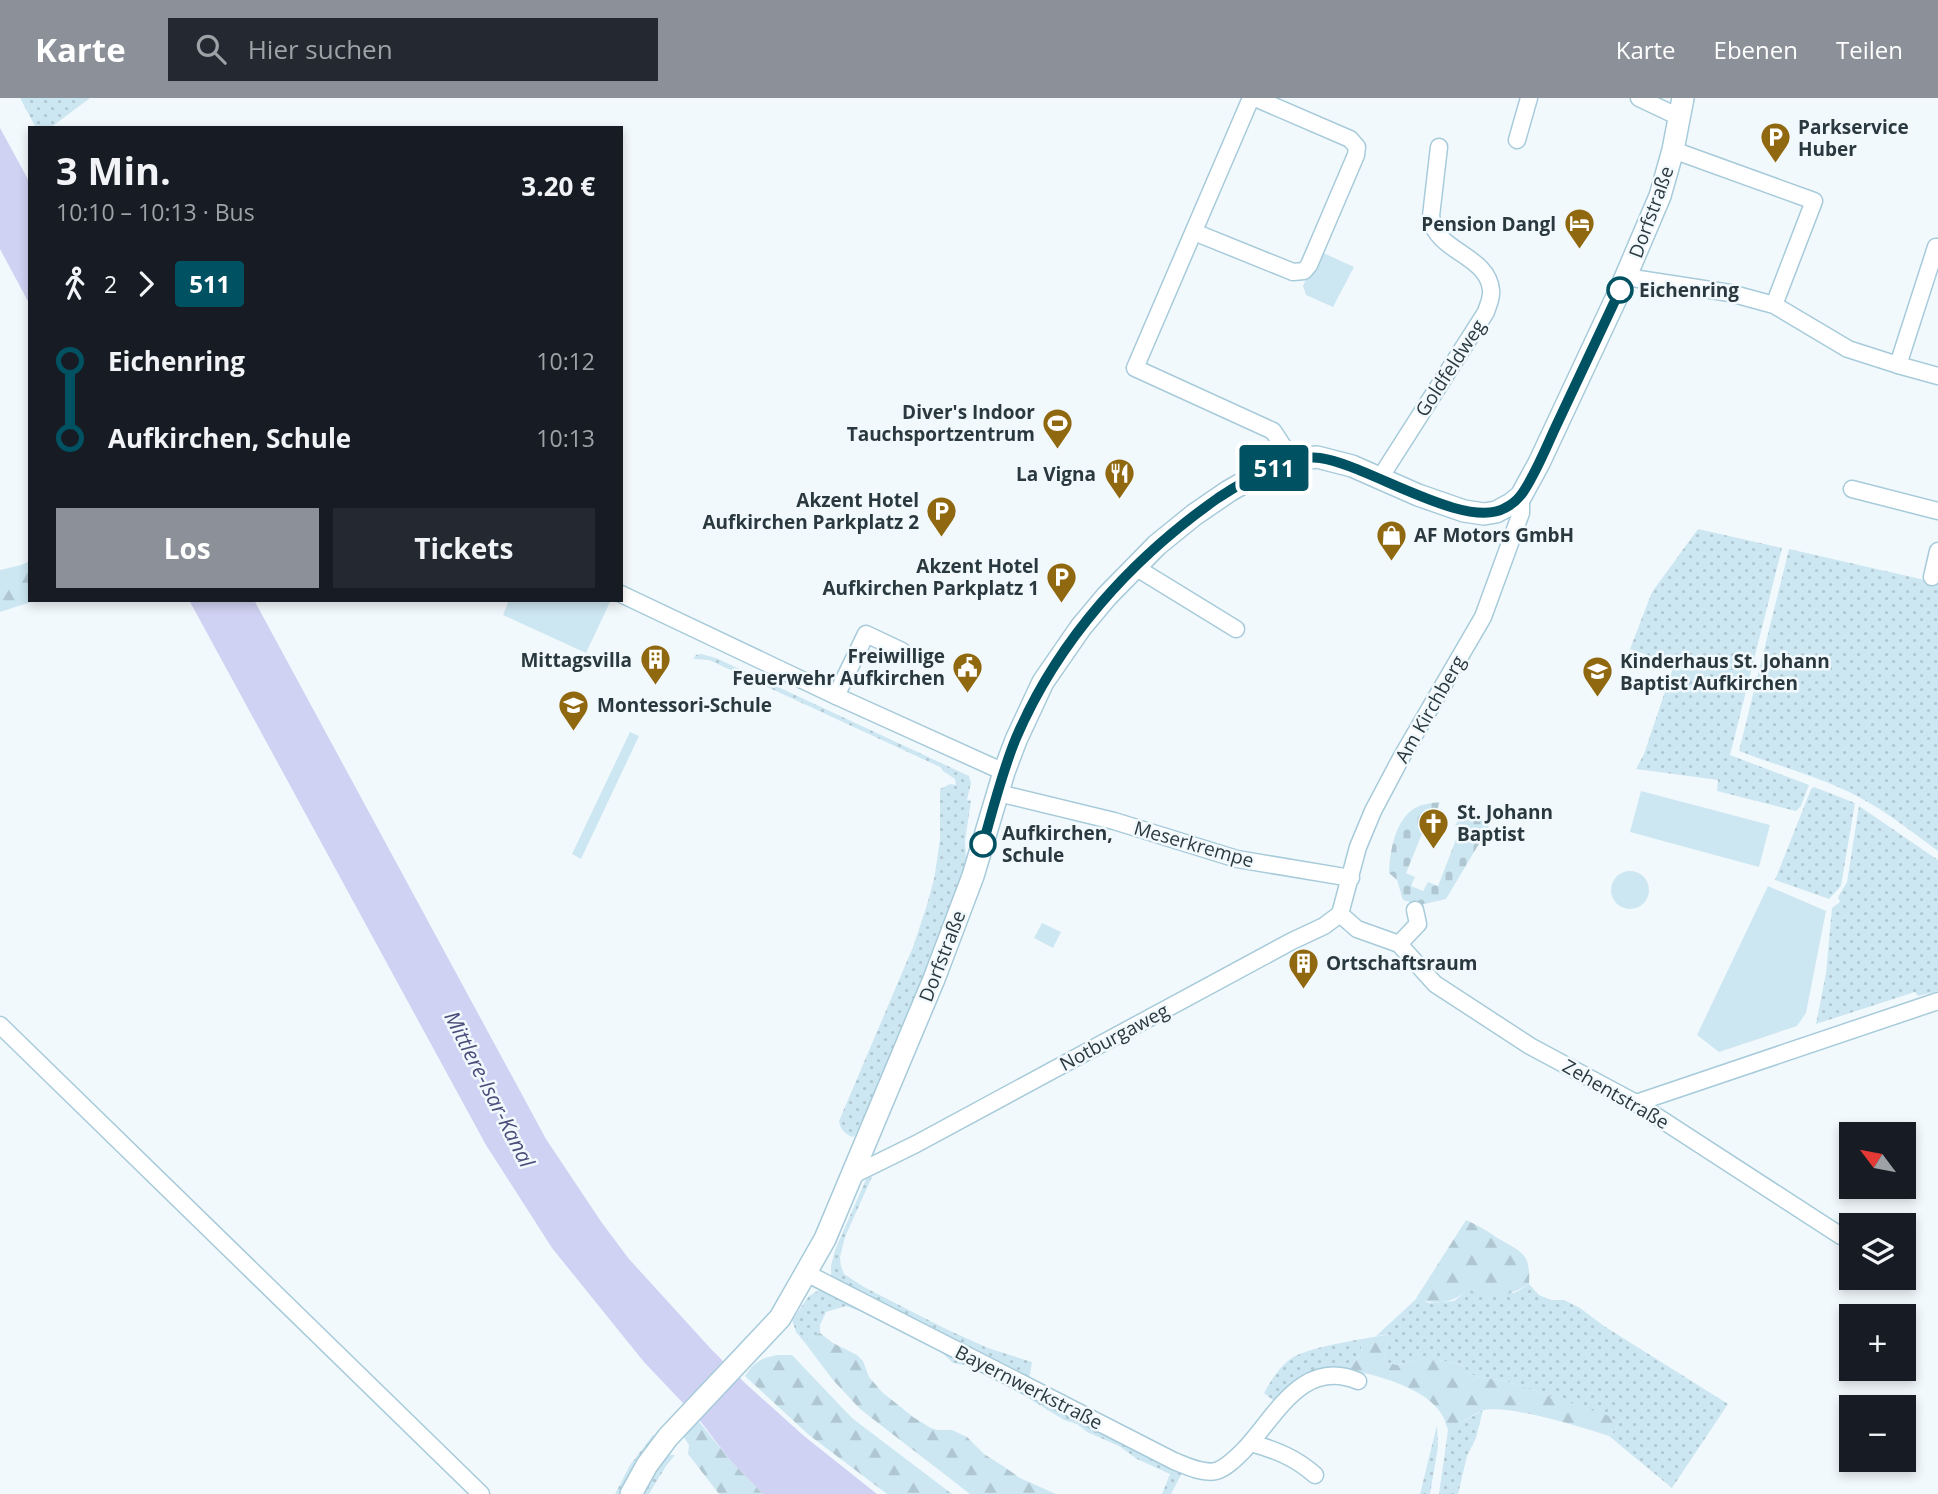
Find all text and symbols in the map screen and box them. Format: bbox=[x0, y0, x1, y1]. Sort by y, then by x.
search box bbox=[168, 18, 658, 81]
text: Karte bbox=[35, 27, 126, 72]
icon: search bbox=[192, 30, 230, 68]
text: Hier suchen bbox=[248, 31, 393, 67]
text: Karte bbox=[1616, 33, 1676, 66]
text: Ebenen bbox=[1714, 33, 1798, 66]
text: Teilen bbox=[1836, 33, 1903, 66]
place label: Parkservice Huber bbox=[1798, 114, 1909, 162]
parking icon: Parkservice Huber bbox=[1758, 121, 1792, 165]
text: 3 Min. bbox=[56, 144, 171, 196]
street label: Dorfstraße bbox=[1622, 162, 1680, 262]
text: 3.20 € bbox=[521, 168, 595, 204]
text: 10:10 – 10:13 · Bus bbox=[56, 196, 255, 228]
hotel icon: Pension Dangl bbox=[1562, 207, 1596, 251]
place label: Pension Dangl bbox=[1421, 211, 1556, 237]
icon: walk bbox=[56, 265, 94, 303]
icon: forward bbox=[127, 265, 165, 303]
text: 511 bbox=[189, 267, 230, 300]
text: 2 bbox=[104, 268, 117, 300]
marker: Eichenring bbox=[1607, 277, 1633, 303]
place label: Eichenring bbox=[1639, 277, 1739, 303]
street label: Goldfeldweg bbox=[1409, 314, 1491, 422]
text: Eichenring bbox=[108, 343, 245, 379]
text: 10:12 bbox=[536, 345, 595, 377]
place label: Diver's Indoor Tauchsportzentrum bbox=[847, 399, 1035, 447]
sports icon: Diver's Indoor Tauchsportzentrum bbox=[1041, 406, 1075, 450]
text: Aufkirchen, Schule bbox=[108, 420, 351, 456]
text: 10:13 bbox=[536, 422, 595, 454]
line badge: 511 bbox=[1234, 445, 1314, 491]
text: 511 bbox=[1253, 451, 1295, 484]
restaurant icon: La Vigna bbox=[1102, 457, 1136, 501]
place label: La Vigna bbox=[1016, 461, 1096, 487]
place label: Akzent Hotel Aufkirchen Parkplatz 2 bbox=[703, 487, 919, 535]
parking icon: Akzent Hotel Aufkirchen Parkplatz 2 bbox=[925, 494, 959, 538]
button: Los bbox=[56, 508, 319, 588]
button: Tickets bbox=[333, 508, 595, 588]
shop icon: AF Motors GmbH bbox=[1374, 518, 1408, 562]
place label: AF Motors GmbH bbox=[1414, 522, 1574, 548]
place label: Akzent Hotel Aufkirchen Parkplatz 1 bbox=[823, 553, 1039, 601]
parking icon: Akzent Hotel Aufkirchen Parkplatz 1 bbox=[1045, 560, 1079, 604]
building icon: Mittagsvilla bbox=[638, 643, 672, 687]
place label: Freiwillige Feuerwehr Aufkirchen bbox=[732, 643, 945, 691]
place label: Mittagsvilla bbox=[520, 647, 632, 673]
place label: Kinderhaus St. Johann Baptist Aufkirchen bbox=[1620, 648, 1830, 696]
public building icon: Freiwillige Feuerwehr Aufkirchen bbox=[951, 650, 985, 694]
street label: Am Kirchberg bbox=[1389, 651, 1471, 767]
school or university icon: Kinderhaus St. Johann Baptist Aufkirchen bbox=[1580, 655, 1614, 699]
school or university icon: Montessori-Schule bbox=[557, 688, 591, 732]
place label: Montessori-Schule bbox=[597, 692, 772, 718]
place label: St. Johann Baptist bbox=[1457, 799, 1553, 847]
church icon: St. Johann Baptist bbox=[1417, 806, 1451, 850]
street label: Meserkrempe bbox=[1131, 814, 1257, 874]
place label: Aufkirchen, Schule bbox=[1002, 820, 1113, 868]
marker: Aufkirchen, Schule bbox=[970, 831, 996, 857]
street label: Dorfstraße bbox=[913, 907, 971, 1005]
building icon: Ortschaftsraum bbox=[1286, 946, 1320, 990]
place label: Ortschaftsraum bbox=[1326, 950, 1477, 976]
street label: Notburgaweg bbox=[1055, 997, 1173, 1077]
water label: Mittlere-Isar-Kanal bbox=[438, 1006, 542, 1173]
street label: Zehentstraße bbox=[1558, 1053, 1674, 1135]
north arrow bbox=[1839, 1122, 1916, 1199]
map controls bbox=[1839, 1122, 1916, 1472]
button: layers bbox=[1839, 1213, 1916, 1290]
button: + bbox=[1839, 1304, 1916, 1381]
street label: Bayernwerkstraße bbox=[951, 1339, 1107, 1435]
button: − bbox=[1839, 1395, 1916, 1472]

